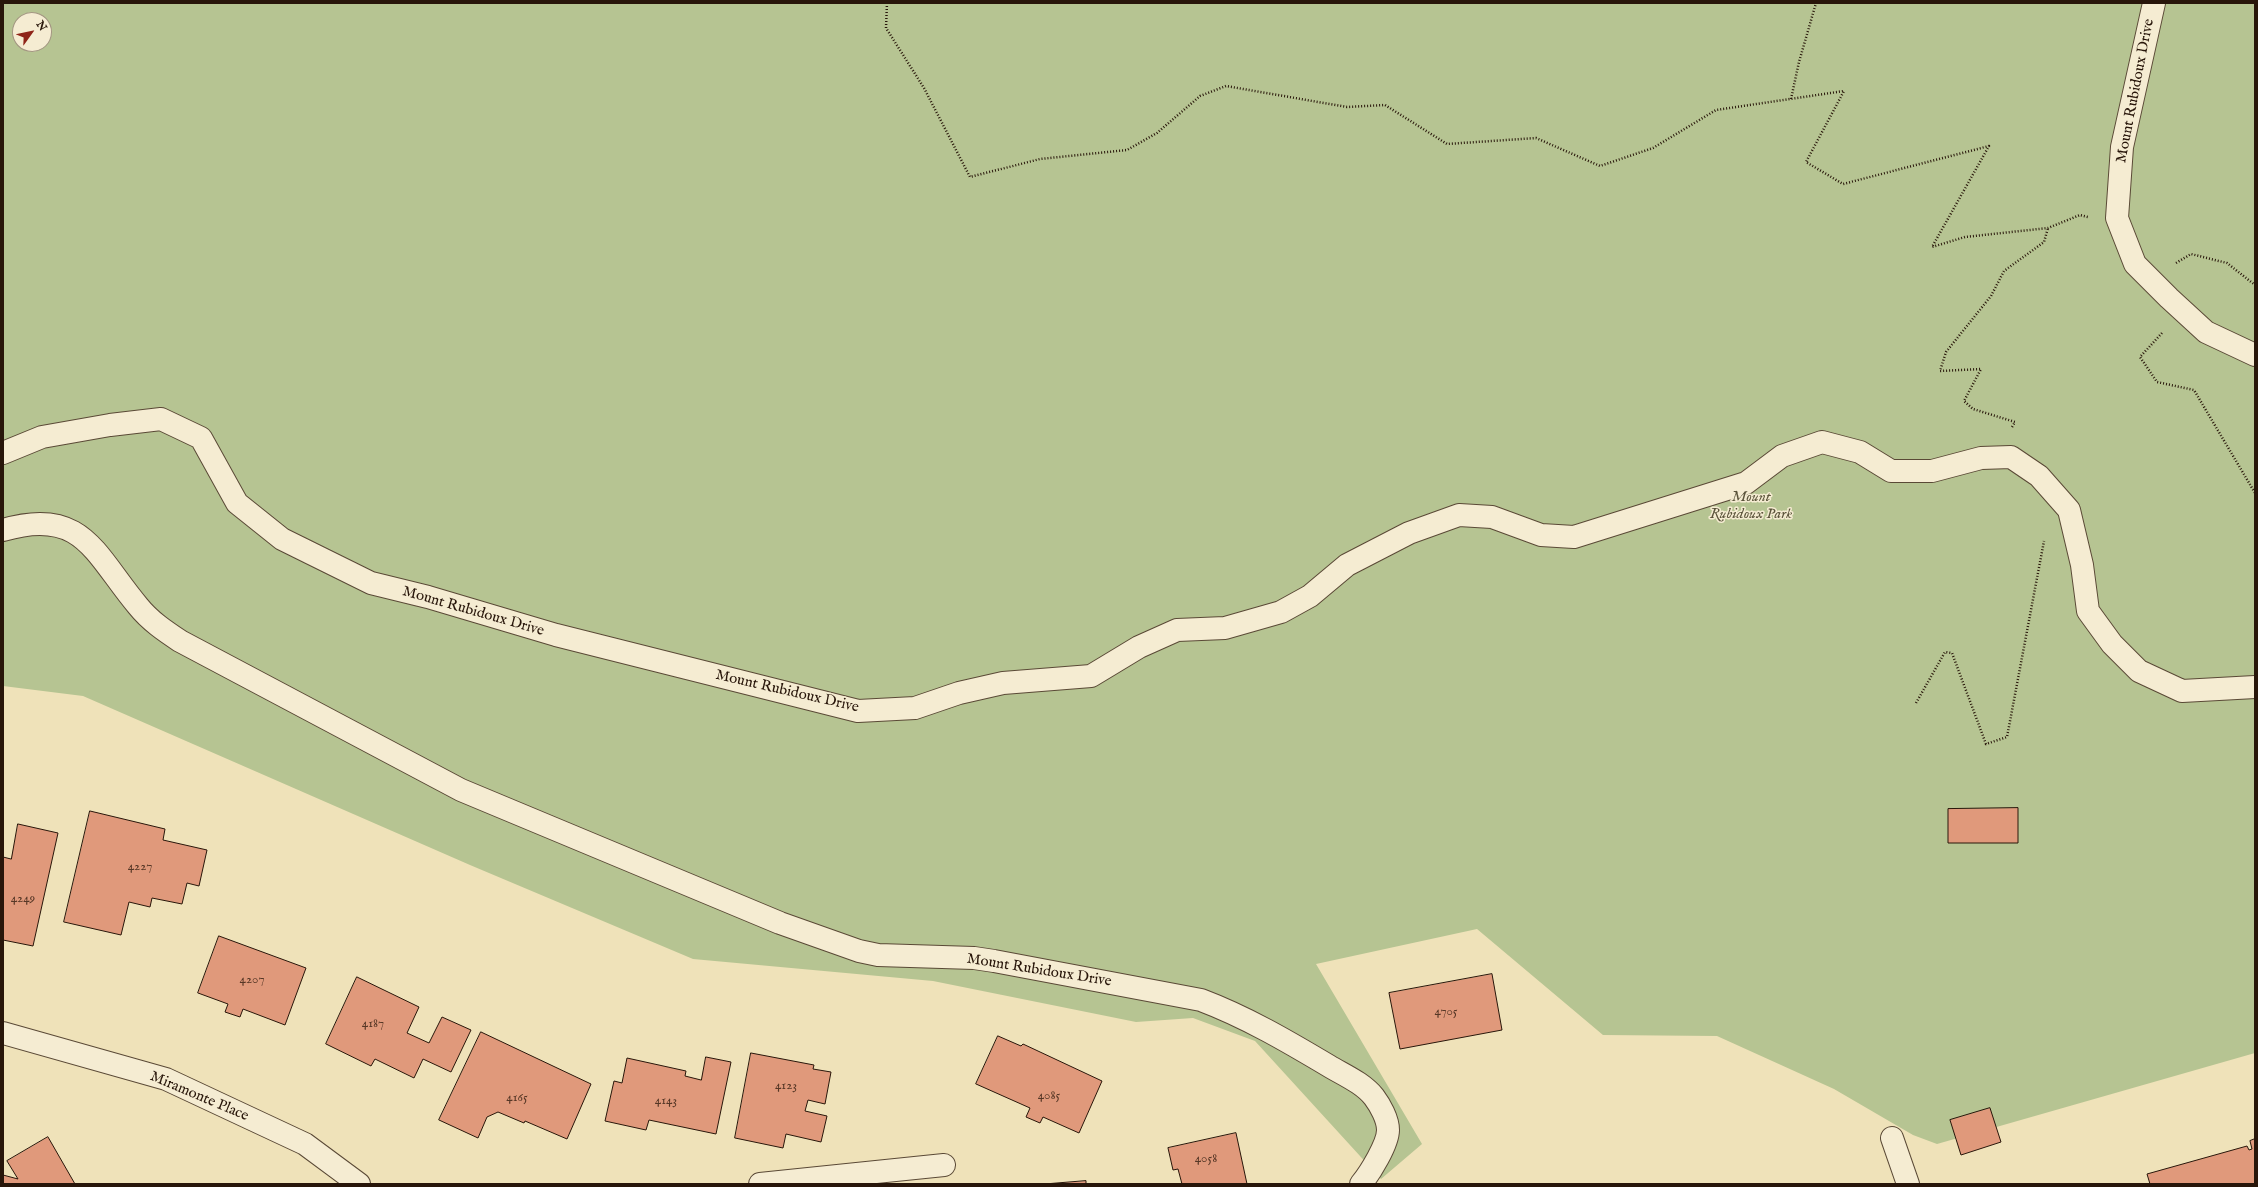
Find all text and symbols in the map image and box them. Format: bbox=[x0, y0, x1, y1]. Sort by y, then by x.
north arrow bbox=[12, 12, 52, 52]
street label: Mount Rubidoux Drive bbox=[2113, 17, 2159, 165]
text: N bbox=[33, 18, 50, 34]
park label: Mount Rubidoux Park bbox=[1710, 489, 1792, 524]
street label: Mount Rubidoux Drive bbox=[400, 583, 546, 641]
street label: Mount Rubidoux Drive bbox=[714, 667, 860, 717]
house number: 4227 bbox=[128, 859, 152, 875]
house number: 4249 bbox=[11, 891, 35, 907]
street label: Mount Rubidoux Drive bbox=[965, 951, 1113, 991]
house number: 4207 bbox=[240, 972, 264, 988]
house number: 4705 bbox=[1434, 1004, 1458, 1020]
house number: 4187 bbox=[362, 1016, 384, 1032]
street label: Miramonte Place bbox=[147, 1068, 251, 1126]
house number: 4123 bbox=[775, 1078, 797, 1094]
house number: 4085 bbox=[1038, 1088, 1060, 1104]
house number: 4165 bbox=[506, 1090, 528, 1106]
house number: 4143 bbox=[655, 1093, 677, 1109]
house number: 4058 bbox=[1195, 1151, 1217, 1167]

